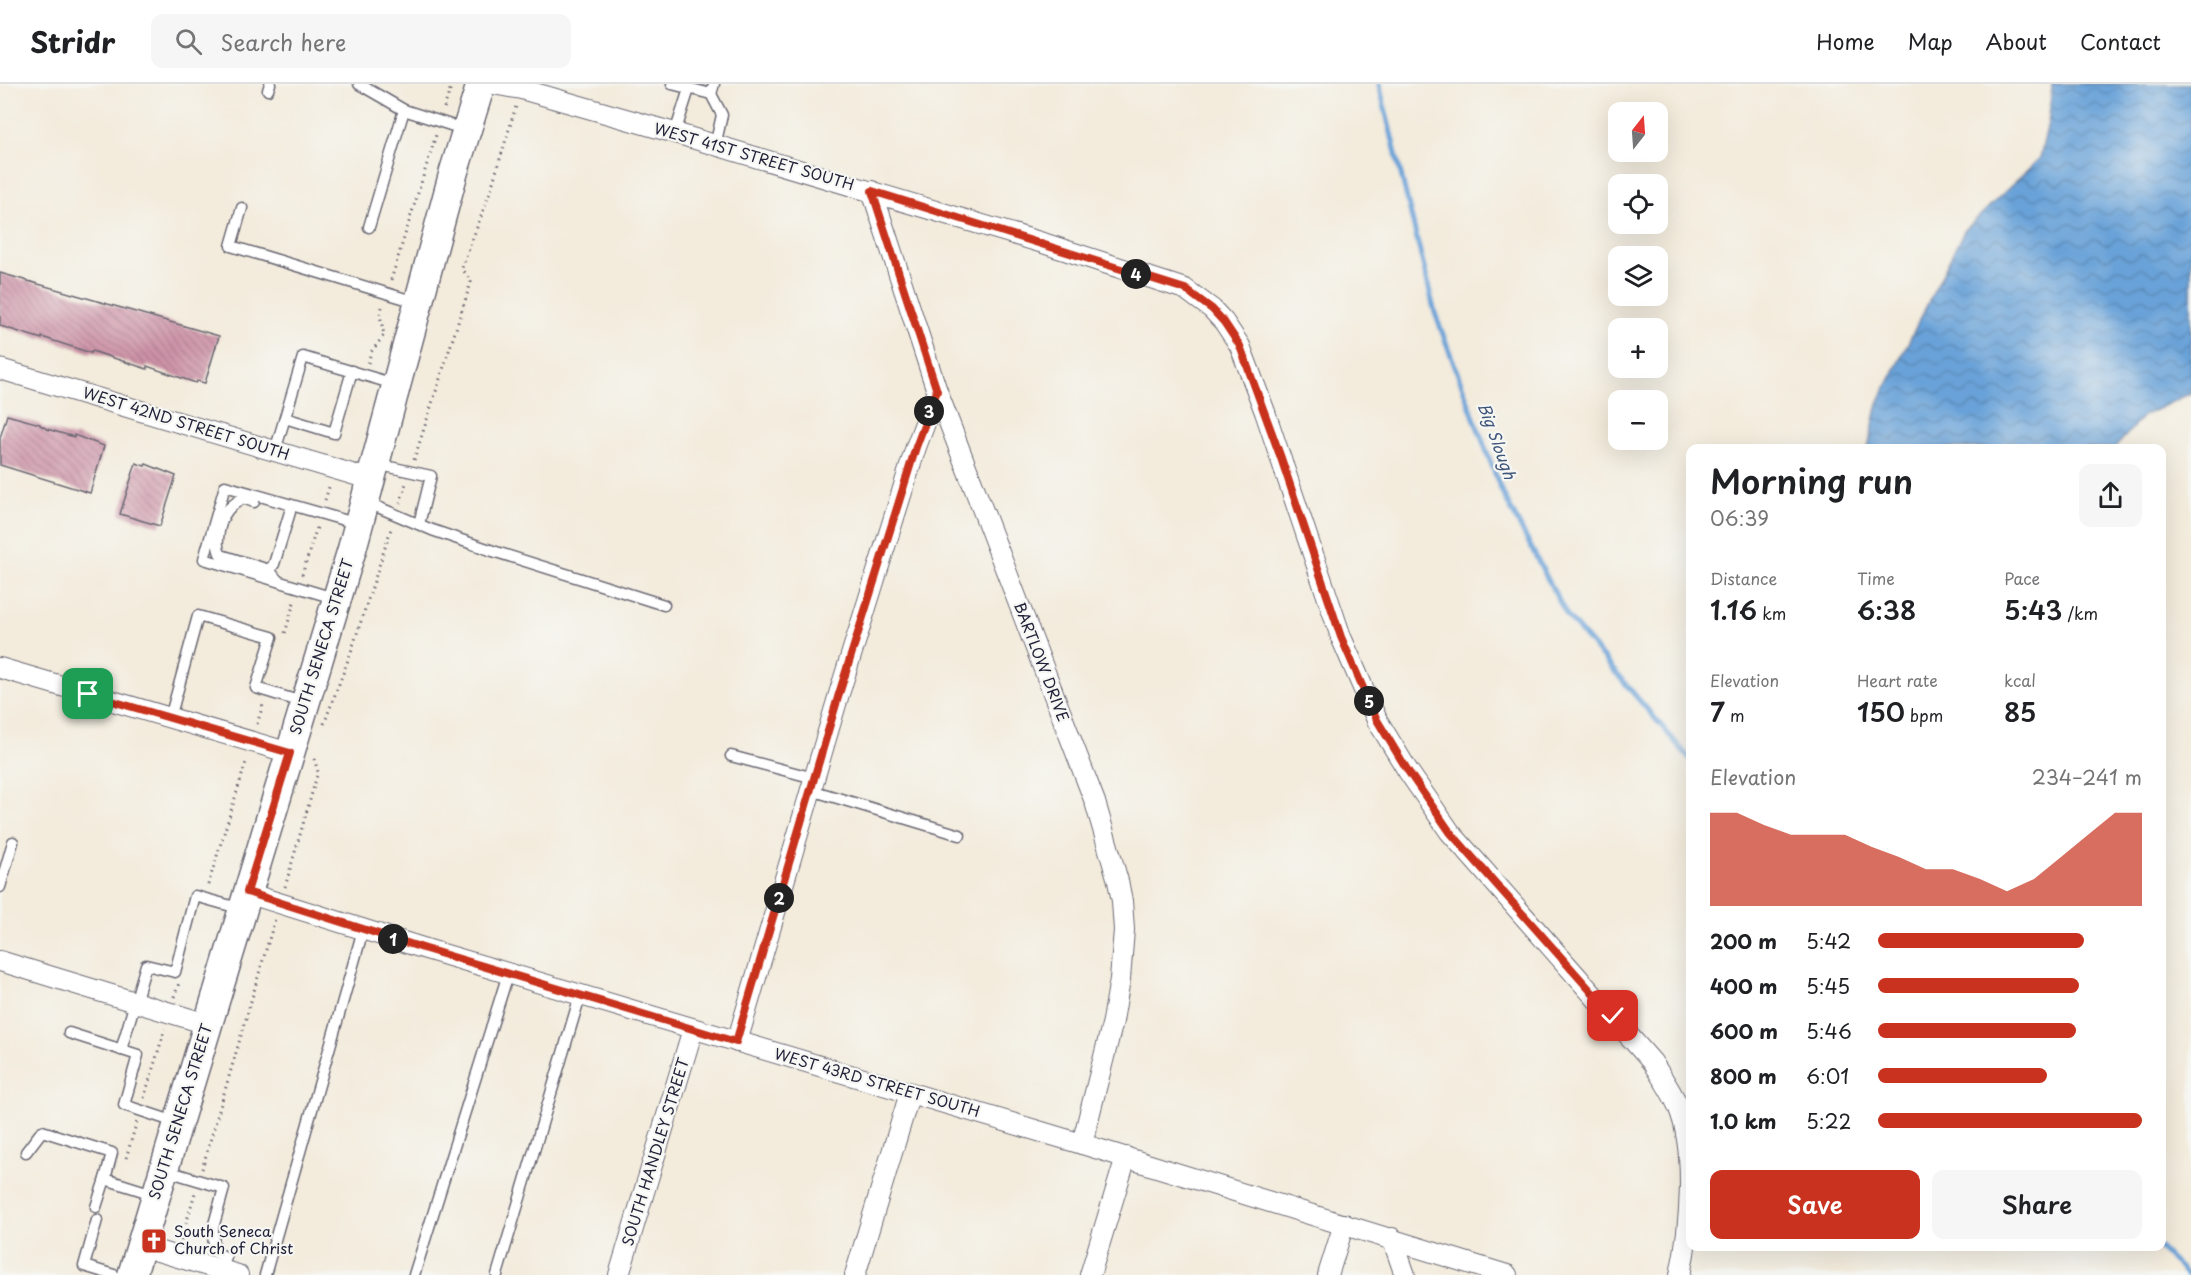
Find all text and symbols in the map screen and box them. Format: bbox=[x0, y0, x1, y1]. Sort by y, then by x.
search box bbox=[151, 14, 571, 68]
text: Stridr bbox=[30, 20, 115, 63]
icon: search bbox=[172, 25, 205, 58]
text: Search here bbox=[220, 25, 346, 58]
text: Home bbox=[1816, 25, 1875, 57]
text: Map bbox=[1908, 25, 1953, 57]
text: About bbox=[1986, 25, 2047, 57]
text: Contact bbox=[2080, 25, 2161, 57]
north arrow bbox=[1608, 102, 1668, 162]
map controls bbox=[1608, 102, 1668, 450]
street label: WEST 41ST STREET SOUTH bbox=[652, 116, 857, 195]
button: locate bbox=[1608, 174, 1668, 234]
button: layers bbox=[1608, 246, 1668, 306]
pin: 4 bbox=[1121, 259, 1151, 289]
text: 4 bbox=[1131, 262, 1141, 286]
button: + bbox=[1608, 318, 1668, 378]
street label: WEST 42ND STREET SOUTH bbox=[80, 380, 293, 465]
button: − bbox=[1608, 390, 1668, 450]
pin: 3 bbox=[914, 396, 944, 426]
text: 3 bbox=[924, 399, 934, 423]
water label: Big Slough bbox=[1473, 399, 1523, 483]
text: Morning run bbox=[1710, 455, 1913, 505]
button: share bbox=[2079, 464, 2142, 527]
text: 06:39 bbox=[1710, 503, 1769, 533]
street label: SOUTH SENECA STREET bbox=[283, 555, 359, 737]
text: Distance bbox=[1710, 566, 1777, 590]
text: Time bbox=[1857, 566, 1895, 590]
text: Pace bbox=[2004, 566, 2040, 590]
text: 1.16 bbox=[1710, 590, 1757, 629]
text: 6:38 bbox=[1857, 590, 1916, 629]
text: 5:43 bbox=[2004, 590, 2062, 629]
street label: BARTLOW DRIVE bbox=[1009, 598, 1076, 725]
text: km bbox=[1757, 601, 1786, 625]
text: /km bbox=[2062, 601, 2098, 625]
pin bbox=[62, 668, 113, 719]
text: Elevation bbox=[1710, 668, 1779, 692]
text: Heart rate bbox=[1857, 668, 1938, 692]
text: kcal bbox=[2004, 668, 2036, 692]
icon: arrive bbox=[71, 677, 104, 710]
pin: 5 bbox=[1354, 686, 1384, 716]
text: 5 bbox=[1364, 689, 1374, 713]
text: 7 bbox=[1710, 692, 1725, 731]
text: 150 bbox=[1857, 692, 1905, 731]
text: 85 bbox=[2004, 692, 2036, 731]
text: m bbox=[1725, 703, 1745, 727]
text: bpm bbox=[1905, 703, 1943, 727]
text: Elevation bbox=[1710, 762, 1796, 792]
text: 234–241 m bbox=[2032, 762, 2142, 792]
pin: 2 bbox=[764, 883, 794, 913]
text: 2 bbox=[773, 886, 785, 910]
pin: 1 bbox=[378, 924, 408, 954]
text: 200 m bbox=[1710, 926, 1777, 956]
text: 5:42 bbox=[1806, 926, 1851, 956]
text: 1 bbox=[389, 927, 397, 951]
text: 400 m bbox=[1710, 971, 1778, 1001]
text: 5:45 bbox=[1806, 971, 1850, 1001]
pin bbox=[1587, 990, 1638, 1041]
icon: check bbox=[1596, 999, 1629, 1032]
text: 600 m bbox=[1710, 1016, 1778, 1046]
text: 5:46 bbox=[1806, 1016, 1852, 1046]
street label: SOUTH SENECA STREET bbox=[142, 1020, 218, 1202]
street label: WEST 43RD STREET SOUTH bbox=[772, 1041, 983, 1122]
street label: SOUTH HANDLEY STREET bbox=[615, 1054, 694, 1248]
text: 800 m bbox=[1710, 1061, 1777, 1091]
text: 6:01 bbox=[1806, 1061, 1849, 1091]
text: 1.0 km bbox=[1710, 1106, 1777, 1136]
text: 5:22 bbox=[1806, 1106, 1851, 1136]
button: Save bbox=[1710, 1170, 1920, 1239]
button: Share bbox=[1932, 1170, 2142, 1239]
place label: South Seneca Church of Christ bbox=[174, 1219, 293, 1259]
church icon: South Seneca Church of Christ bbox=[139, 1226, 169, 1256]

